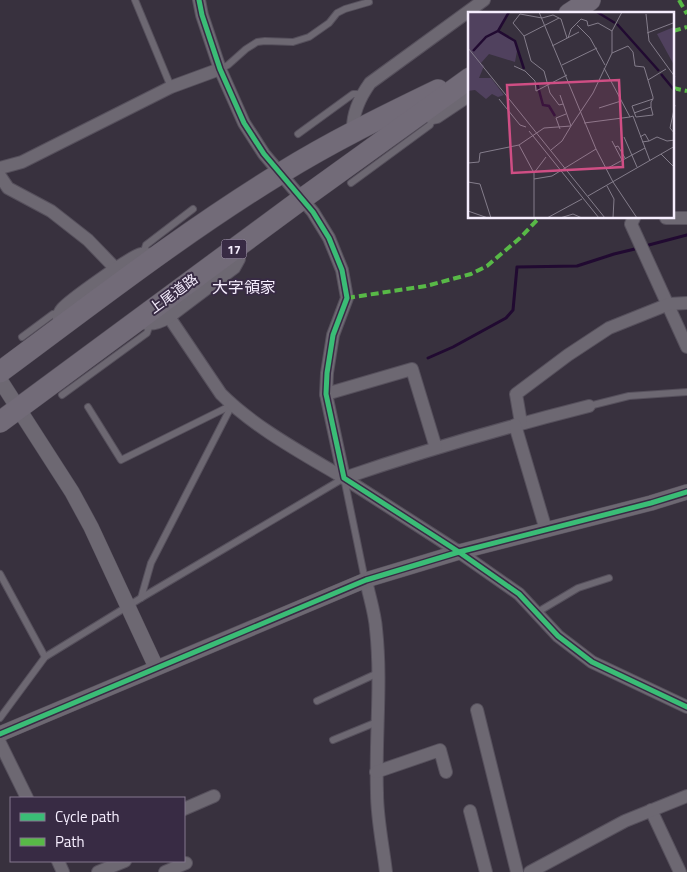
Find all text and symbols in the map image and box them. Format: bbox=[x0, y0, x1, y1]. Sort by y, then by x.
inset map bbox=[468, 12, 674, 219]
road number: 17 bbox=[222, 240, 246, 258]
street label: 上尾道路 bbox=[144, 268, 202, 318]
district label: 大字領家 bbox=[212, 275, 276, 299]
legend bbox=[10, 797, 185, 862]
text: Cycle path bbox=[55, 805, 120, 828]
text: Path bbox=[55, 830, 85, 853]

